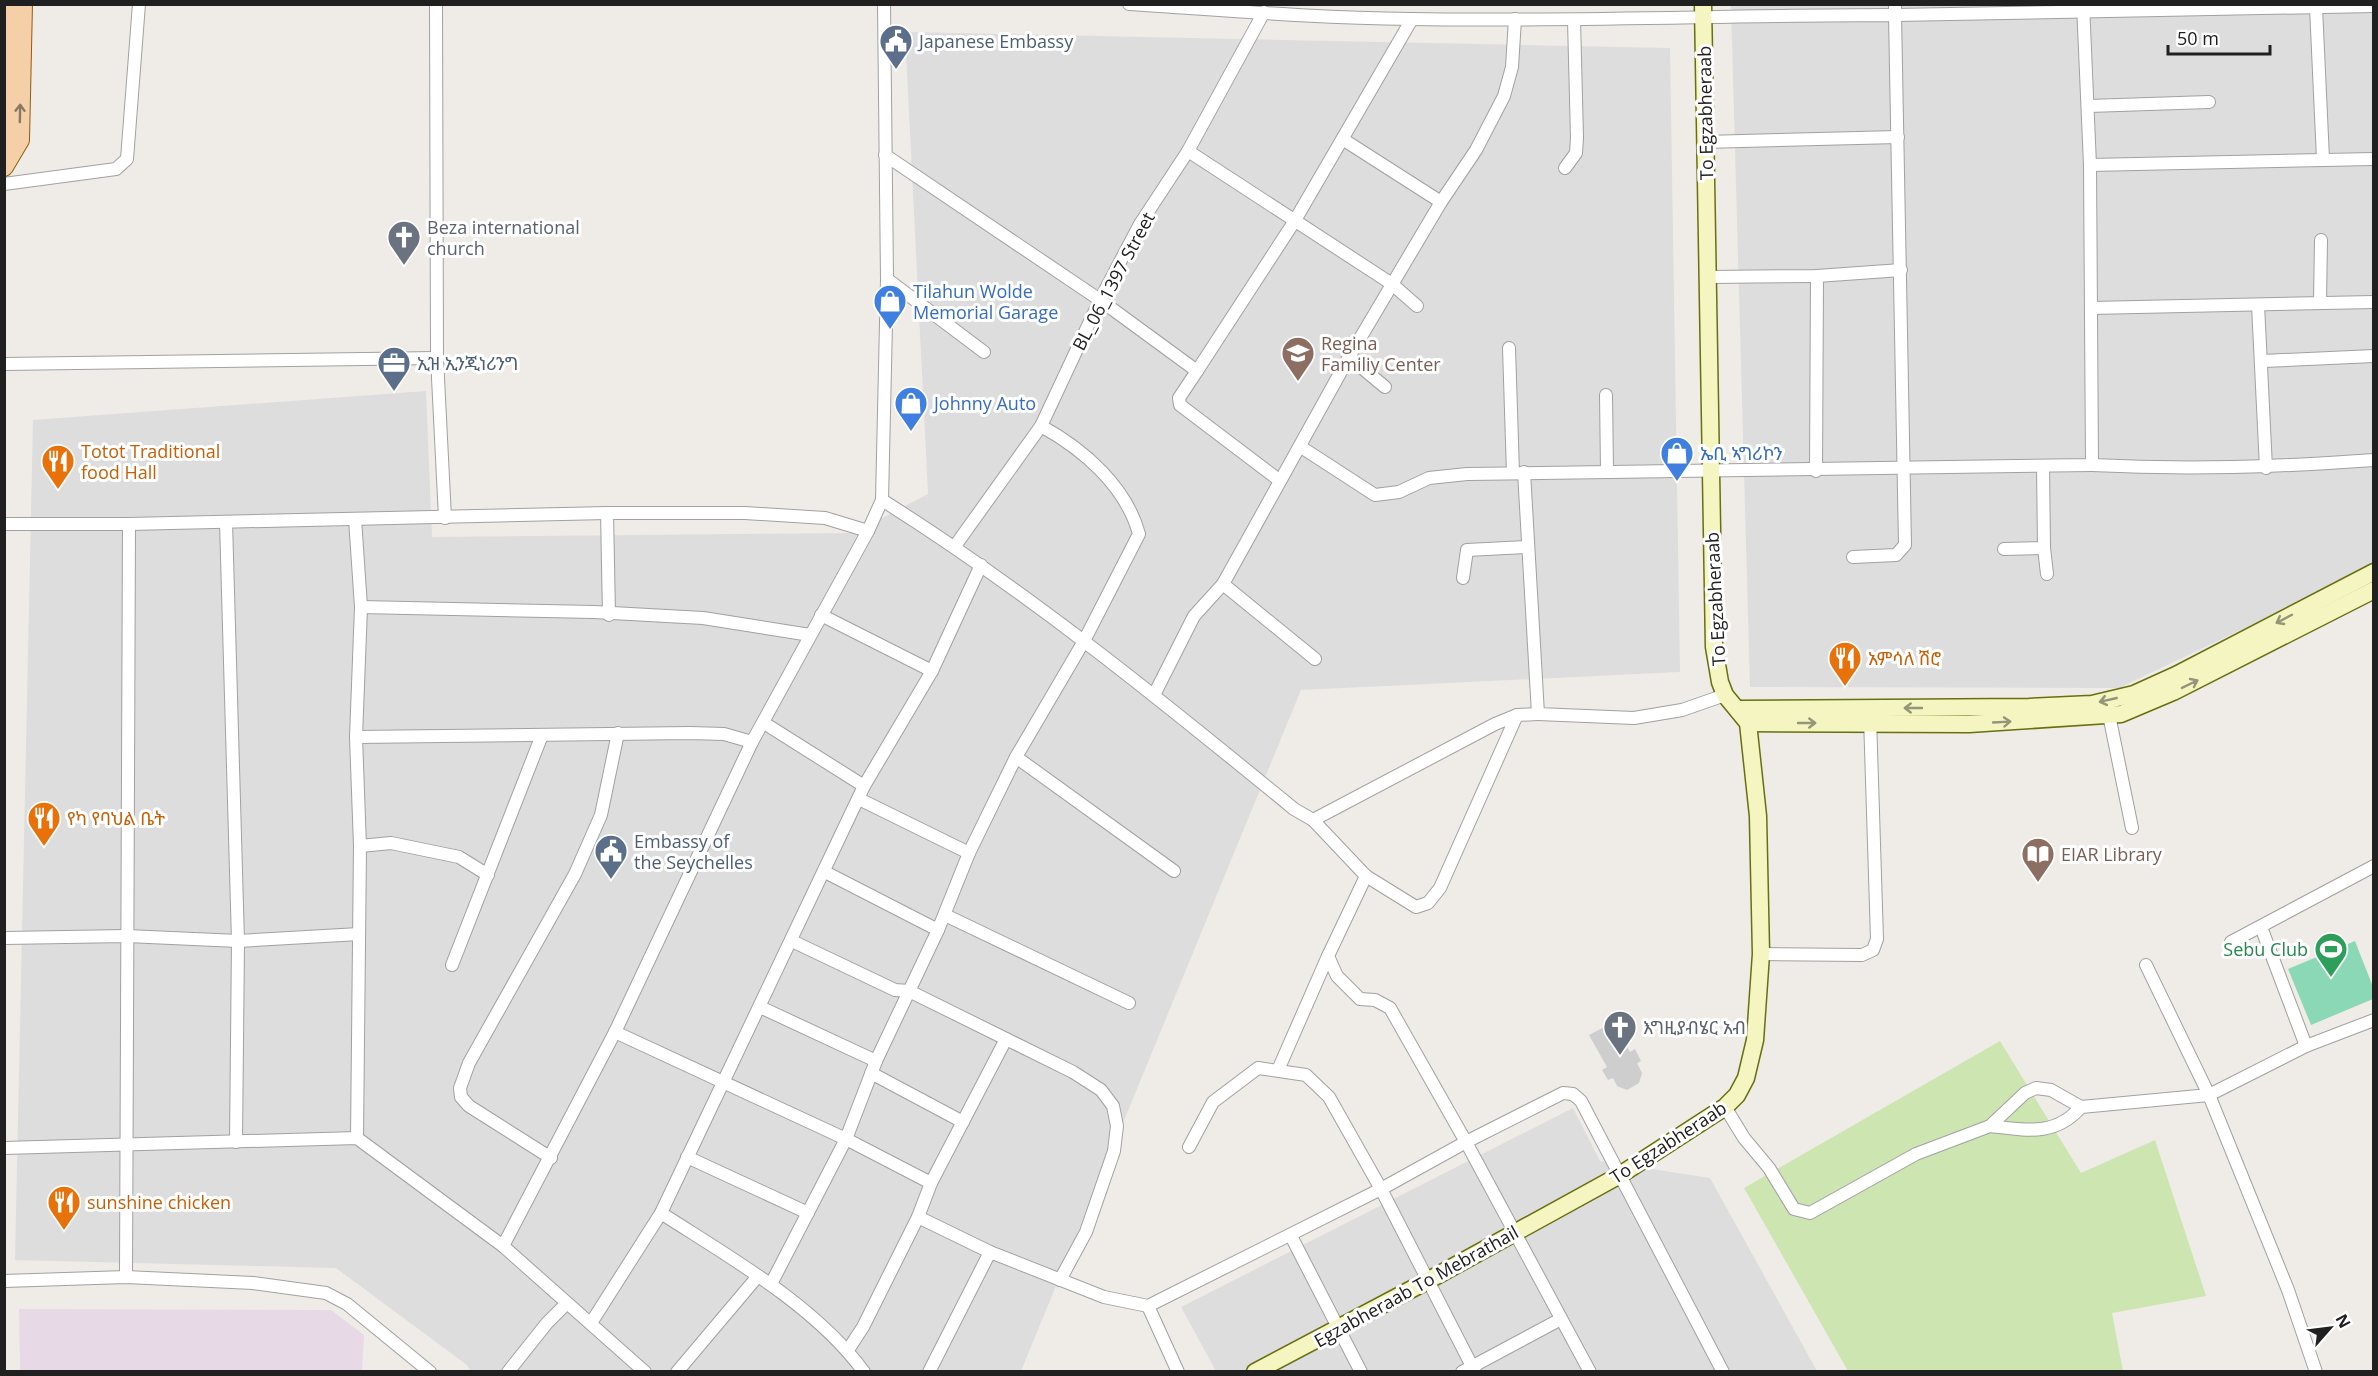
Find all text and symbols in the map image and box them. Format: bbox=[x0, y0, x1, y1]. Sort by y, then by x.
scale bar bbox=[2168, 18, 2270, 56]
public building icon: Japanese Embassy bbox=[878, 23, 914, 70]
text: 50 m bbox=[2177, 26, 2219, 50]
place label: Japanese Embassy bbox=[917, 29, 1074, 53]
street label: To Egzabheraab bbox=[1692, 46, 1718, 180]
one-way arrow bbox=[14, 103, 26, 123]
street label: BL_06_1397 Street bbox=[1066, 208, 1160, 354]
place label: Beza international church bbox=[427, 215, 580, 260]
church icon: Beza international church bbox=[386, 219, 422, 266]
place label: Tilahun Wolde Memorial Garage bbox=[913, 279, 1058, 324]
shop icon: Tilahun Wolde Memorial Garage bbox=[872, 283, 908, 330]
place label: Regina Familiy Center bbox=[1321, 331, 1441, 376]
school or university icon: Regina Familiy Center bbox=[1280, 335, 1316, 382]
office icon: ኢዝ ኢንጂነሪንግ bbox=[376, 345, 412, 392]
place label: ኢዝ ኢንጂነሪንግ bbox=[417, 351, 518, 375]
shop icon: Johnny Auto bbox=[893, 385, 929, 432]
place label: Johnny Auto bbox=[932, 391, 1036, 415]
shop icon: ኤቢ ኣግሪኮን bbox=[1659, 435, 1695, 482]
place label: Totot Traditional food Hall bbox=[81, 439, 220, 484]
place label: ኤቢ ኣግሪኮን bbox=[1700, 441, 1783, 465]
restaurant icon: Totot Traditional food Hall bbox=[40, 443, 76, 490]
street label: To Egzabheraab bbox=[1700, 531, 1730, 667]
one-way arrow bbox=[2275, 613, 2293, 625]
restaurant icon: አምሳለ ሽሮ bbox=[1827, 640, 1863, 687]
place label: አምሳለ ሽሮ bbox=[1868, 646, 1941, 670]
one-way arrow bbox=[2180, 677, 2198, 689]
one-way arrow bbox=[2099, 695, 2118, 707]
one-way arrow bbox=[1904, 702, 1924, 714]
one-way arrow bbox=[1796, 717, 1816, 729]
one-way arrow bbox=[1991, 717, 2011, 728]
restaurant icon: የካ የባህል ቤት bbox=[26, 800, 62, 847]
place label: የካ የባህል ቤት bbox=[67, 806, 165, 830]
place label: Embassy of the Seychelles bbox=[634, 829, 753, 874]
public building icon: Embassy of the Seychelles bbox=[593, 833, 629, 880]
library icon: EIAR Library bbox=[2020, 836, 2056, 883]
place label: EIAR Library bbox=[2061, 842, 2163, 866]
sports icon: Sebu Club bbox=[2313, 931, 2349, 978]
place label: Sebu Club bbox=[2223, 937, 2308, 961]
church icon: እግዚያብሄር አብ bbox=[1602, 1009, 1638, 1056]
place label: እግዚያብሄር አብ bbox=[1643, 1015, 1746, 1039]
street label: To Egzabheraab bbox=[1605, 1095, 1731, 1189]
restaurant icon: sunshine chicken bbox=[46, 1184, 82, 1231]
place label: sunshine chicken bbox=[87, 1190, 231, 1214]
street label: Egzabheraab To Mebrathail bbox=[1310, 1220, 1522, 1352]
north arrow bbox=[2300, 1298, 2360, 1358]
text: N bbox=[2330, 1310, 2356, 1332]

